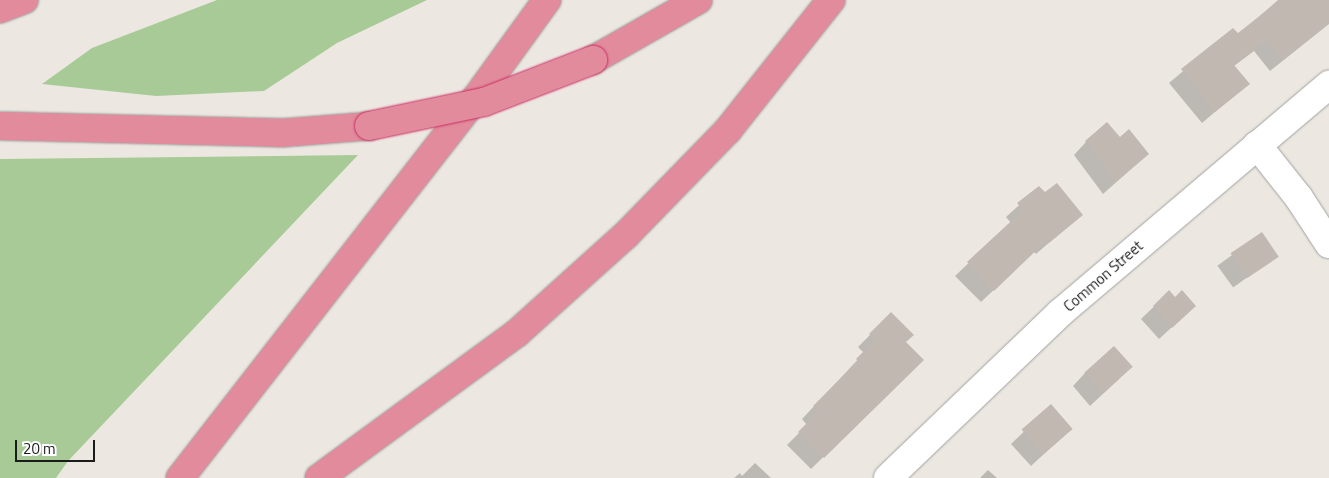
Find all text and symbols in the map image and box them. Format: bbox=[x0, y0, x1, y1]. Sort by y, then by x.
street label: Common Street bbox=[1060, 237, 1146, 315]
scale bar bbox=[18, 430, 98, 462]
text: 20 m bbox=[23, 437, 56, 460]

